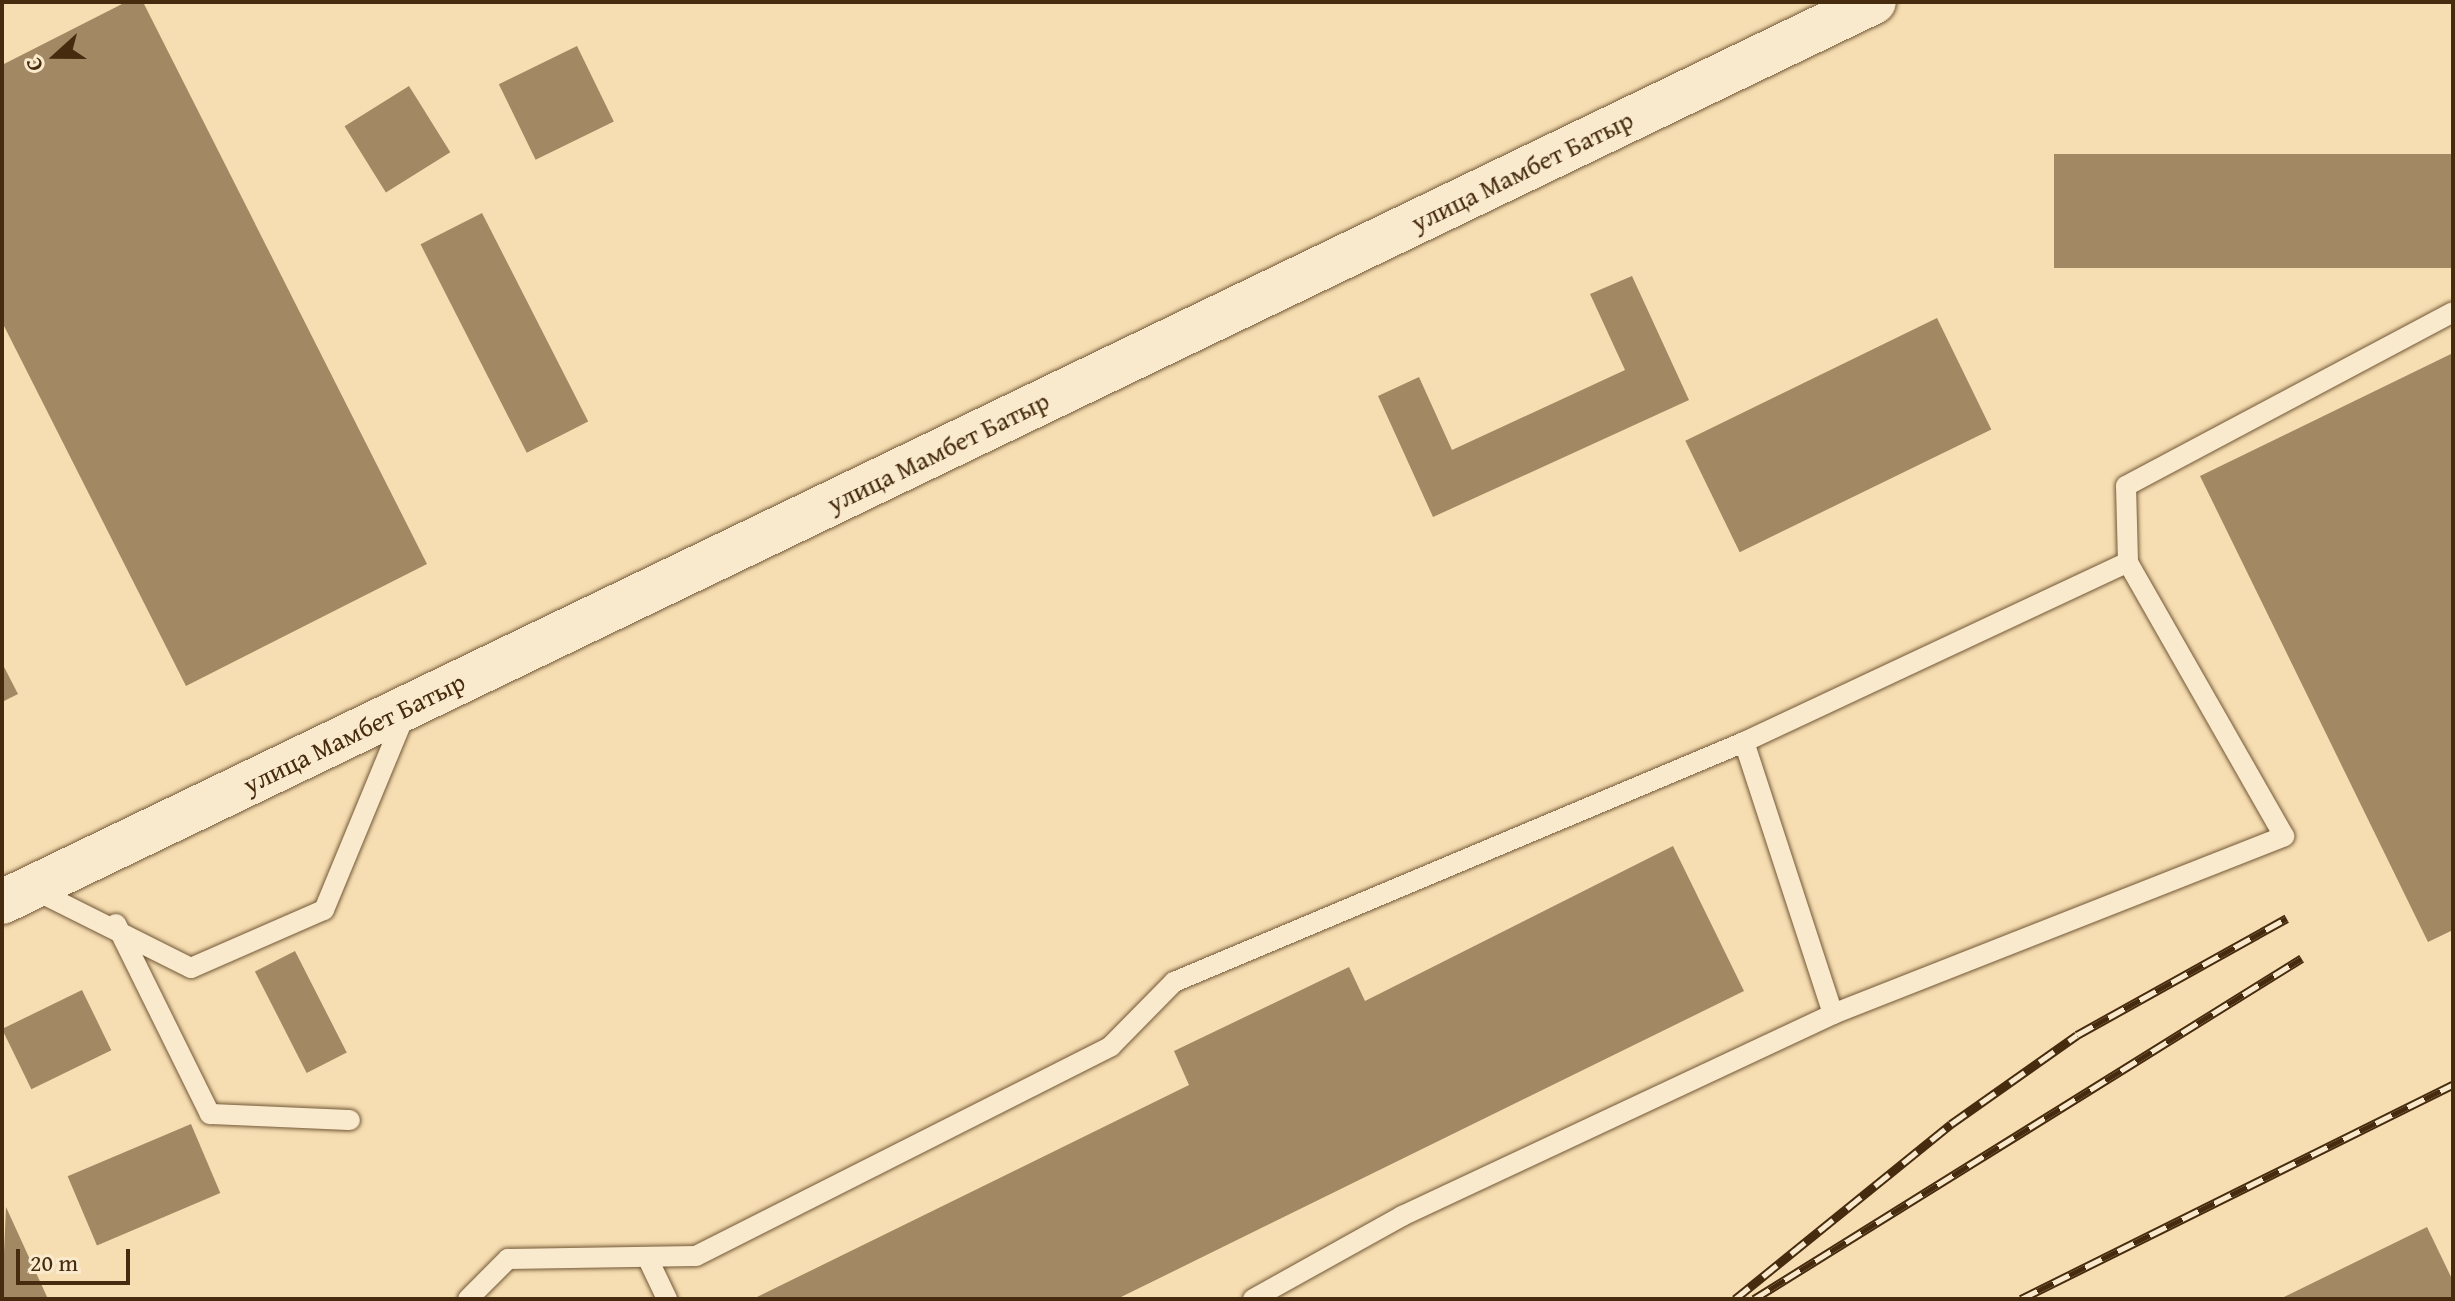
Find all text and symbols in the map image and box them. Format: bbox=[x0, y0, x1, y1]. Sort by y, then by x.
north arrow bbox=[16, 16, 96, 96]
text: С bbox=[16, 53, 51, 76]
street label: улица Мамбет Батыр bbox=[1406, 104, 1638, 238]
street label: улица Мамбет Батыр bbox=[822, 385, 1054, 519]
street label: улица Мамбет Батыр bbox=[238, 666, 470, 800]
scale bar bbox=[20, 1233, 134, 1283]
text: 20 m bbox=[30, 1245, 78, 1280]

